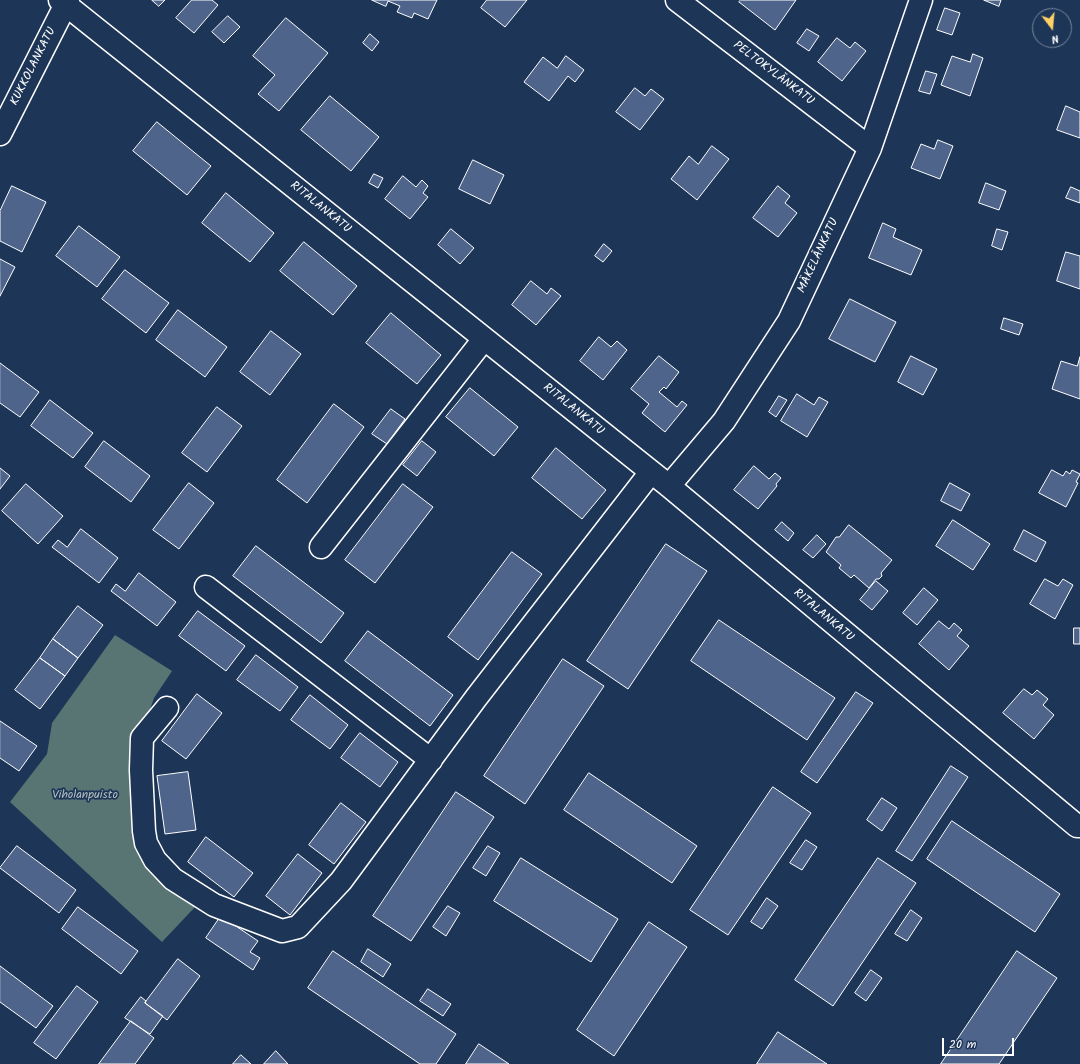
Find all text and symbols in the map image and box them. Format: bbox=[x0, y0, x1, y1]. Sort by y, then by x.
north arrow bbox=[1032, 8, 1072, 48]
street label: KUKKOLANKATU bbox=[8, 26, 60, 108]
text: N bbox=[1049, 29, 1061, 48]
street label: PELTOKYLÄNKATU bbox=[730, 39, 816, 109]
street label: RITALANKATU bbox=[287, 179, 353, 237]
street label: MÄKELÄNKATU bbox=[795, 216, 843, 296]
street label: RITALANKATU bbox=[540, 381, 606, 439]
street label: RITALANKATU bbox=[790, 587, 856, 645]
park label: Viholanpuisto bbox=[52, 789, 118, 803]
scale bar bbox=[944, 1030, 1016, 1056]
text: 20 m bbox=[949, 1035, 976, 1054]

